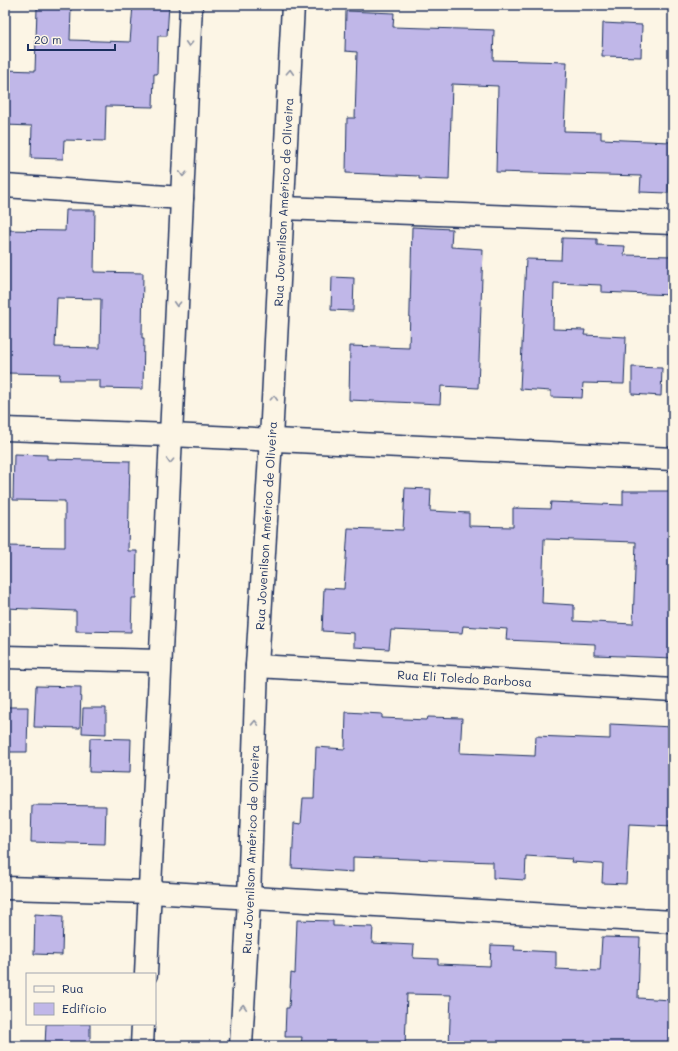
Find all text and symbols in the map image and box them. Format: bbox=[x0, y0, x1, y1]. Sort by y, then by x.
scale bar bbox=[28, 26, 115, 52]
text: 20 m bbox=[34, 31, 62, 47]
one-way arrow bbox=[185, 41, 194, 47]
one-way arrow bbox=[286, 69, 294, 75]
street label: Rua Jovenilson Américo de Oliveira bbox=[270, 97, 296, 307]
one-way arrow bbox=[179, 171, 188, 177]
one-way arrow bbox=[173, 301, 181, 307]
one-way arrow bbox=[269, 395, 278, 401]
street label: Rua Jovenilson Américo de Oliveira bbox=[251, 421, 280, 630]
one-way arrow bbox=[165, 458, 174, 464]
street label: Rua Eli Toledo Barbosa bbox=[397, 666, 532, 690]
one-way arrow bbox=[251, 720, 259, 726]
street label: Rua Jovenilson Américo de Oliveira bbox=[238, 744, 262, 954]
legend bbox=[26, 973, 156, 1025]
text: Rua bbox=[62, 980, 84, 996]
text: Edifício bbox=[62, 1000, 106, 1016]
one-way arrow bbox=[239, 1004, 248, 1010]

